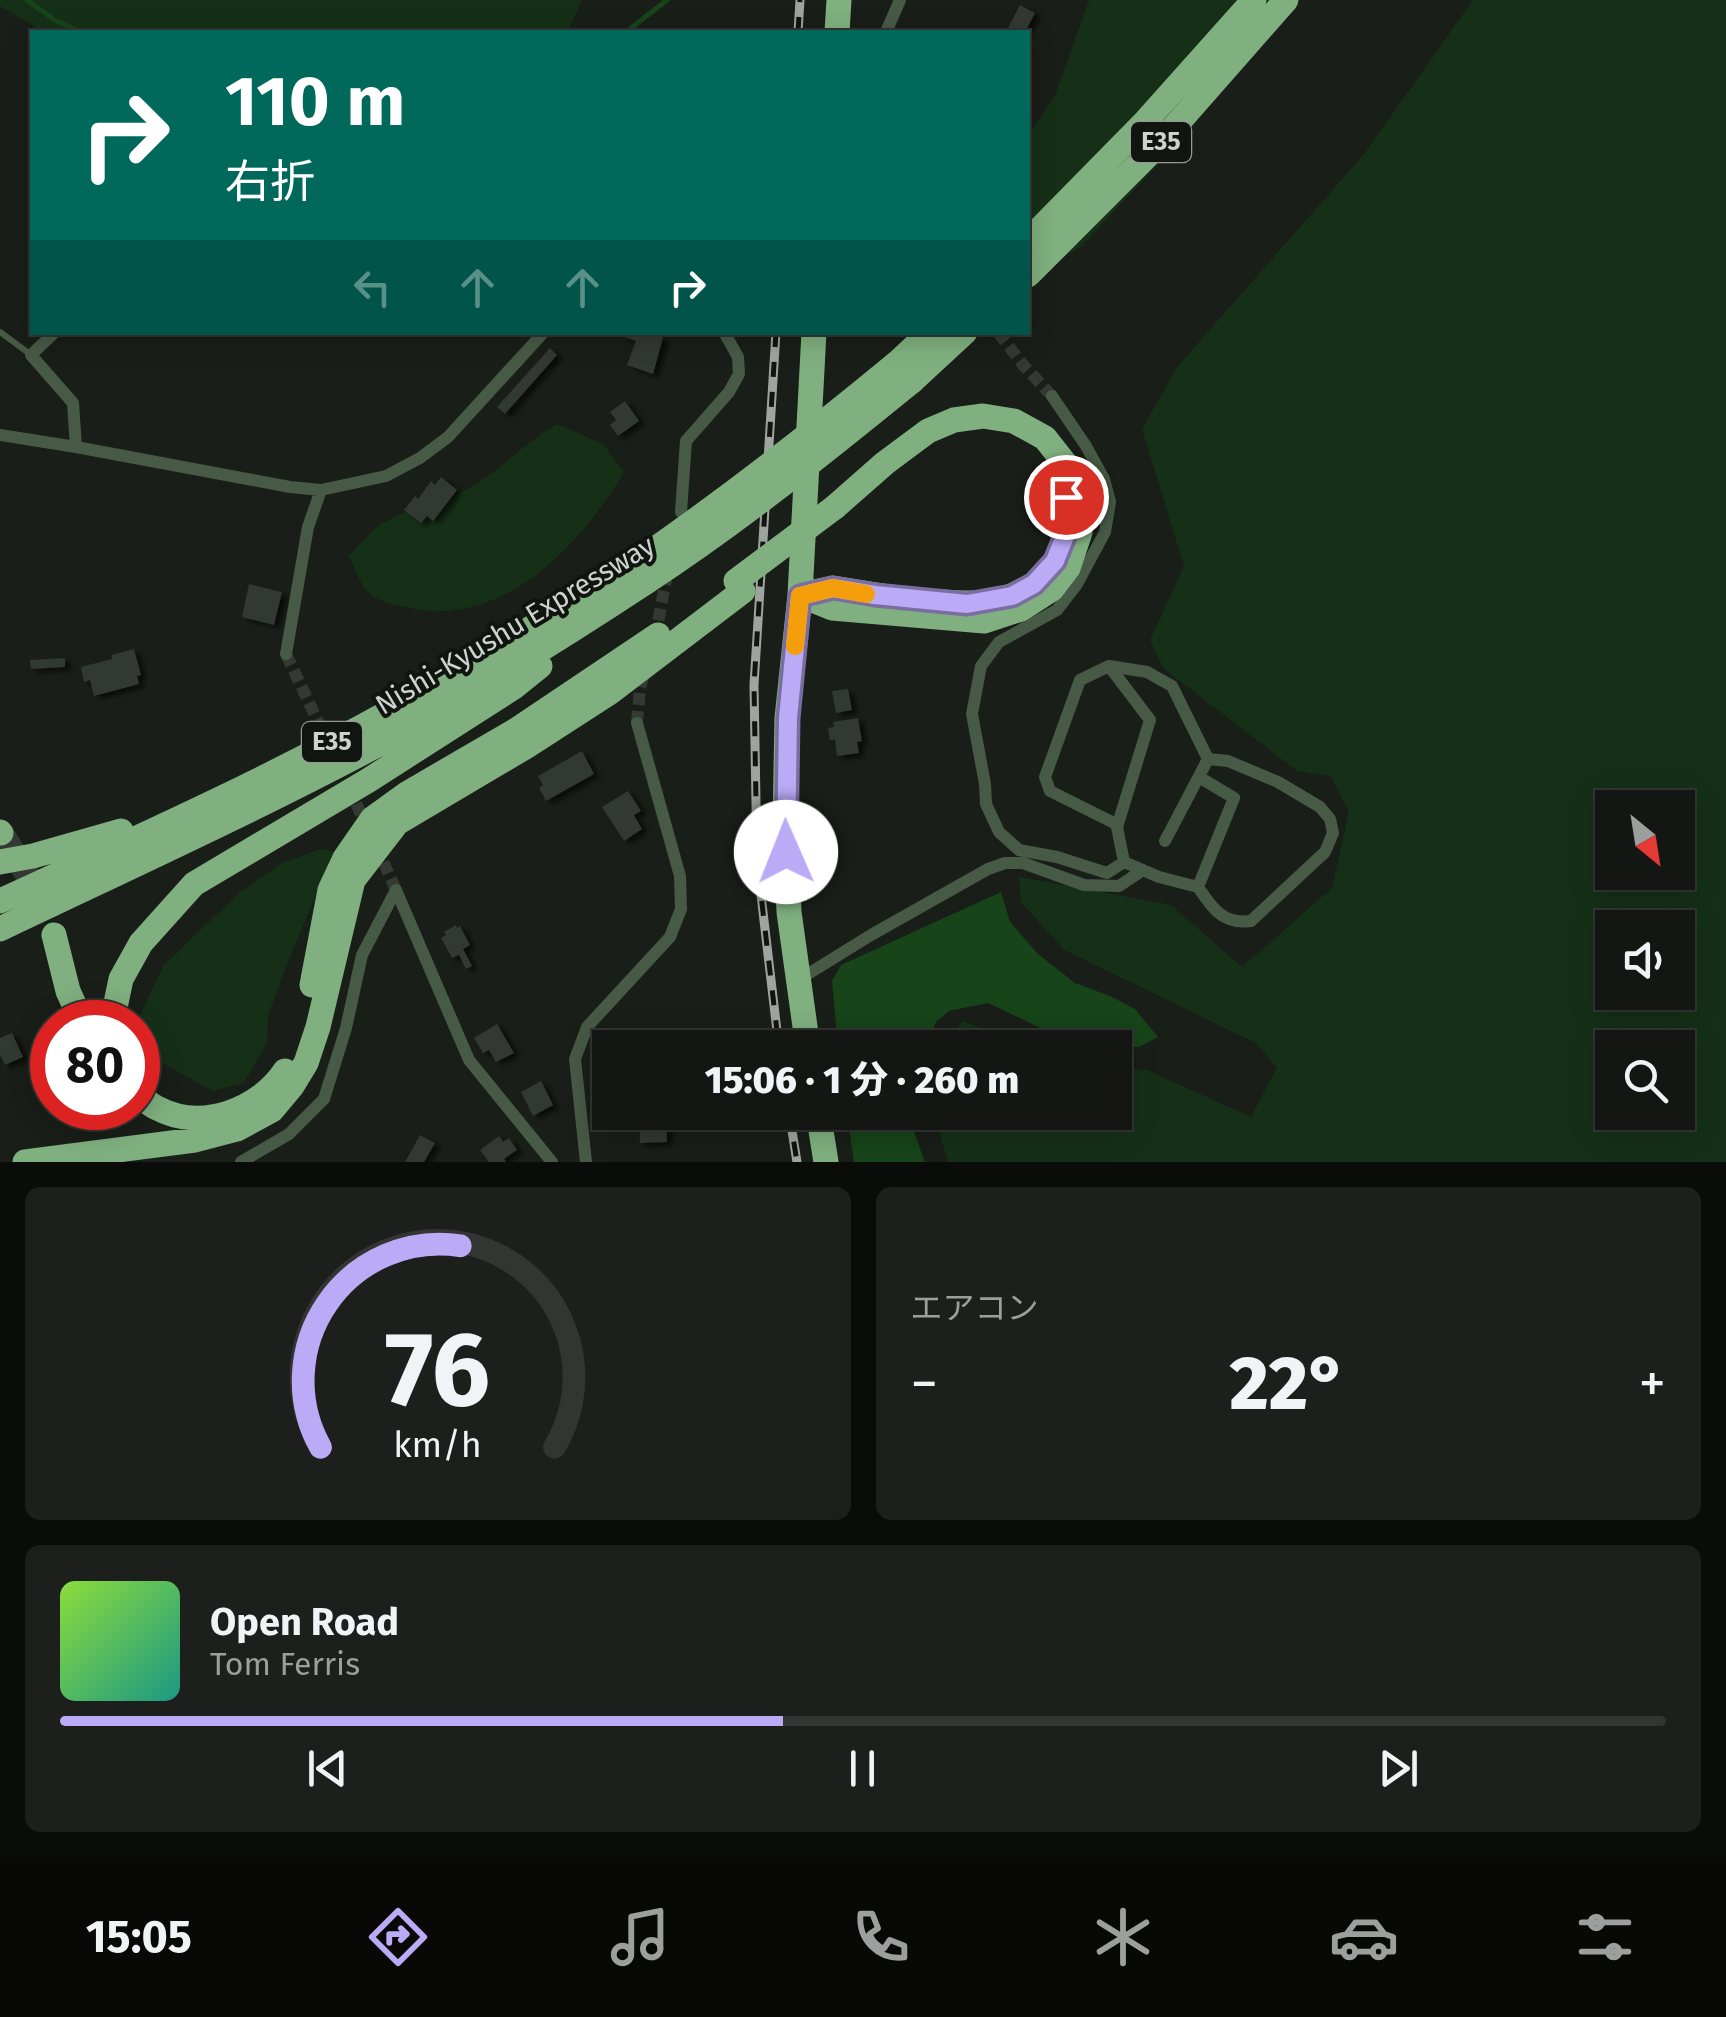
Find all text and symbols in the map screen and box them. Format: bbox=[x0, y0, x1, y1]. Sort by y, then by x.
text: 110 m bbox=[225, 60, 405, 144]
icon: right bbox=[60, 70, 190, 200]
road number: E35 bbox=[1131, 122, 1191, 162]
text: 右折 bbox=[225, 155, 315, 209]
icon: left bbox=[345, 260, 400, 315]
icon: ahead bbox=[450, 260, 505, 315]
icon: ahead bbox=[555, 260, 610, 315]
icon: right bbox=[660, 260, 715, 315]
pin bbox=[1024, 455, 1109, 540]
icon: arrive bbox=[1039, 470, 1094, 525]
street label: Nishi-Kyushu Expressway bbox=[370, 528, 661, 721]
road number: E35 bbox=[302, 722, 362, 762]
north arrow bbox=[1595, 790, 1695, 890]
map controls bbox=[1595, 790, 1695, 1130]
position arrow bbox=[734, 800, 838, 904]
button: sound bbox=[1595, 910, 1695, 1010]
speed limit sign: 80 bbox=[30, 1000, 160, 1130]
button: search bbox=[1595, 1030, 1695, 1130]
text: 15:06 · 1 分 · 260 m bbox=[705, 1057, 1019, 1103]
text: エアコン bbox=[911, 1289, 1039, 1327]
text: 76 bbox=[385, 1308, 490, 1433]
text: 22° bbox=[1230, 1339, 1347, 1429]
text: − bbox=[911, 1351, 938, 1417]
text: + bbox=[1639, 1351, 1666, 1417]
text: km/h bbox=[394, 1424, 482, 1466]
text: Open Road bbox=[210, 1599, 399, 1645]
text: Tom Ferris bbox=[210, 1645, 360, 1683]
icon: previous bbox=[300, 1741, 355, 1796]
icon: pause bbox=[835, 1741, 890, 1796]
icon: next bbox=[1371, 1741, 1426, 1796]
icon: directions bbox=[363, 1902, 433, 1972]
icon: music bbox=[605, 1902, 675, 1972]
icon: phone bbox=[846, 1902, 916, 1972]
icon: climate bbox=[1088, 1902, 1158, 1972]
icon: car bbox=[1329, 1902, 1399, 1972]
icon: filters bbox=[1570, 1902, 1640, 1972]
text: 15:05 bbox=[86, 1910, 192, 1964]

